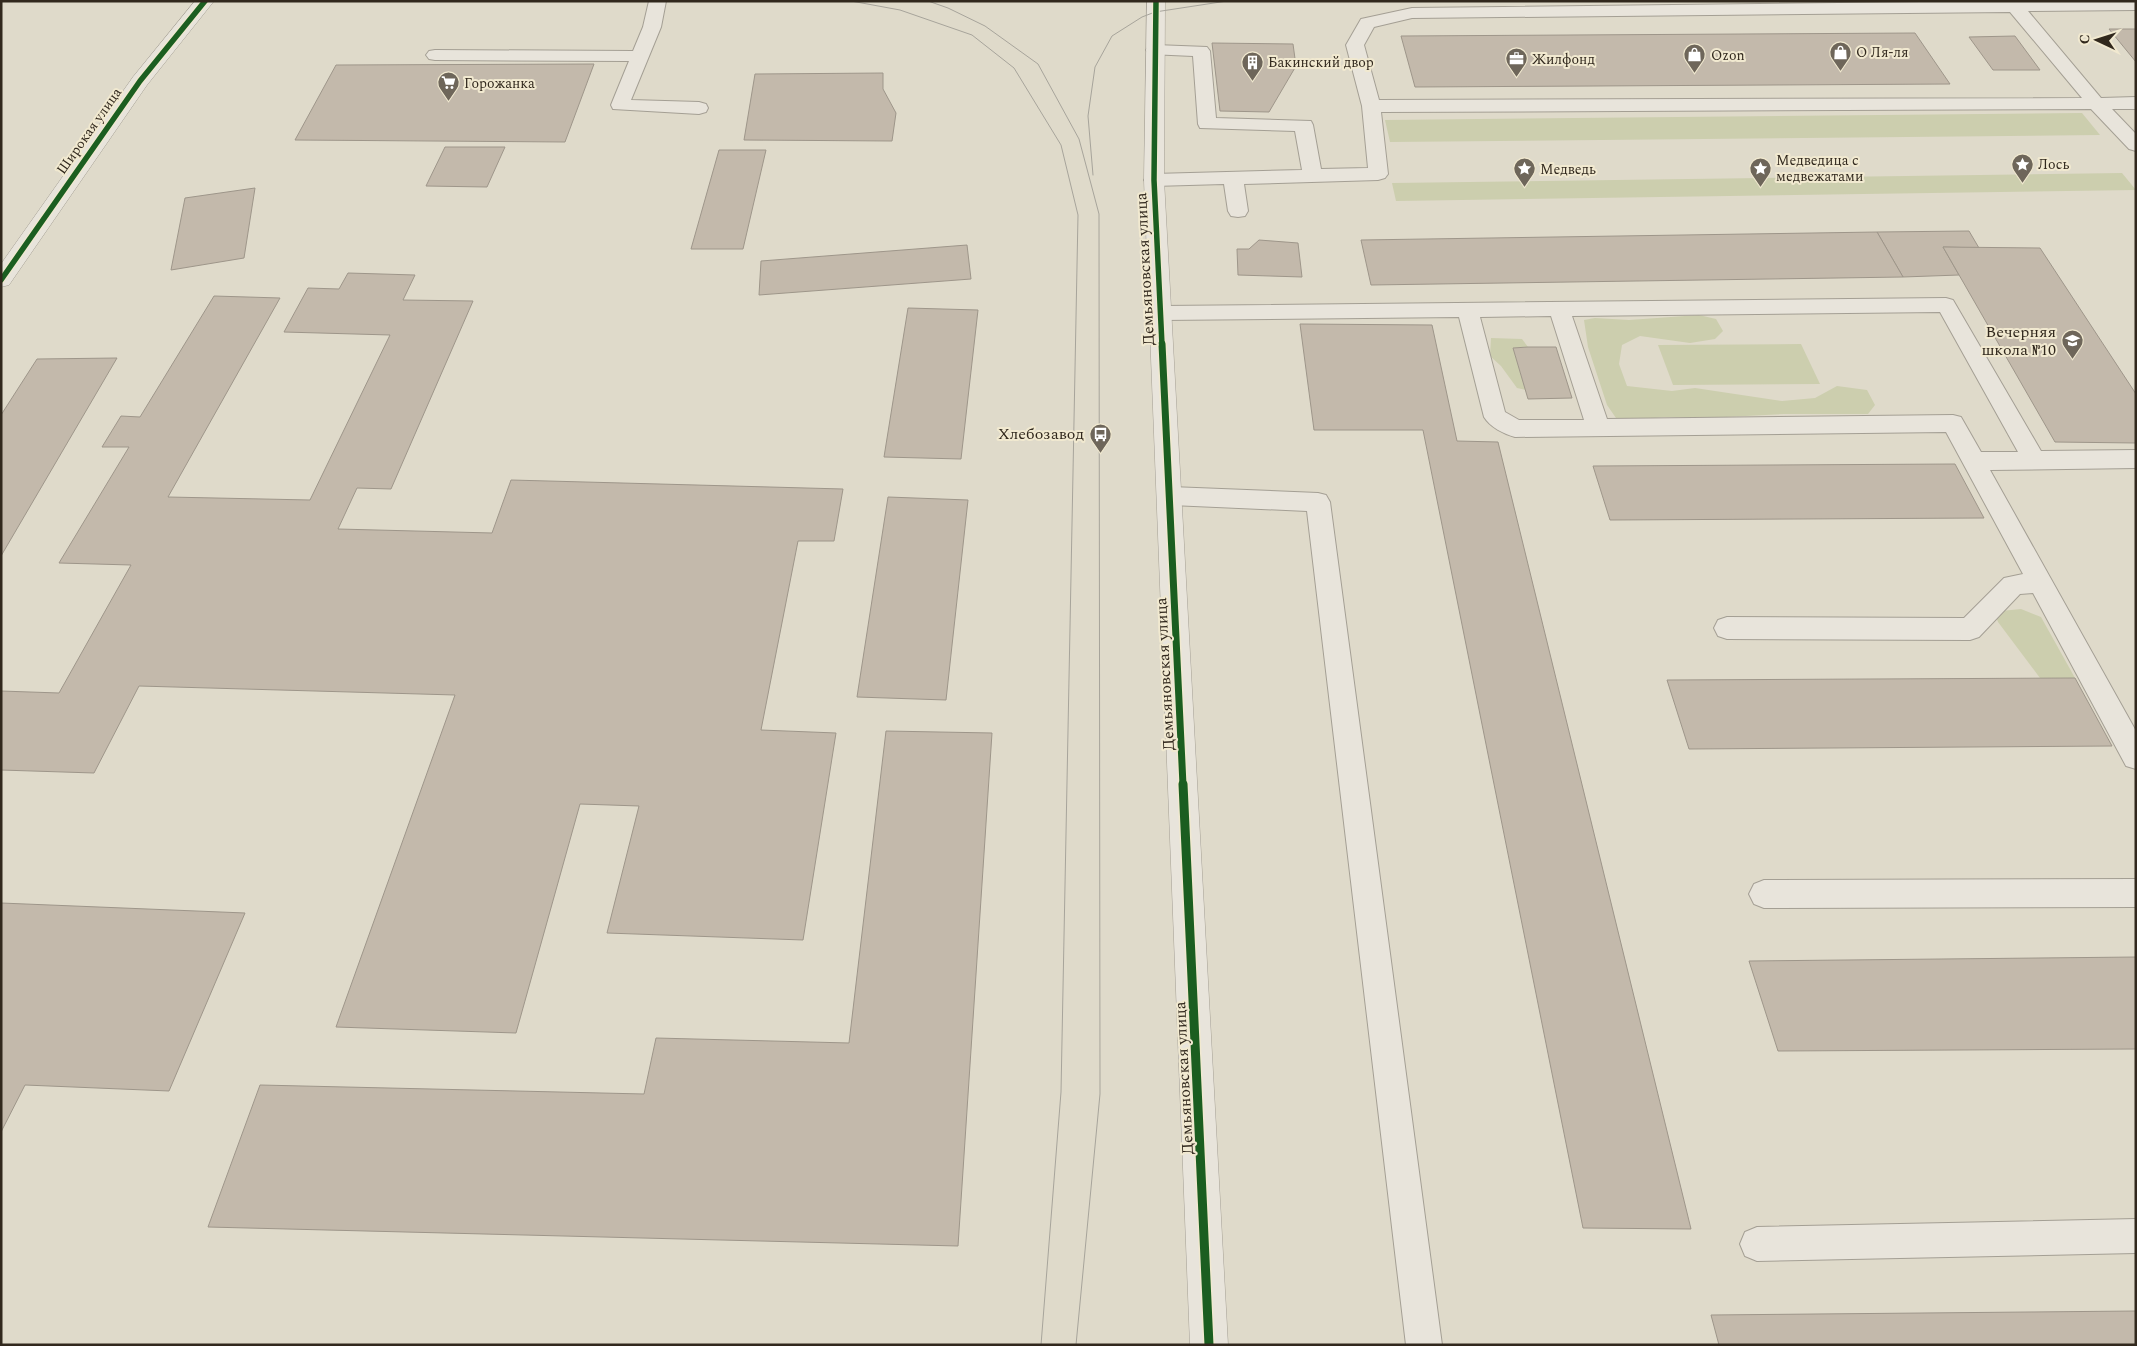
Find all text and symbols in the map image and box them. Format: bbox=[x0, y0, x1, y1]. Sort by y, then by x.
north arrow bbox=[2072, 15, 2122, 65]
text: С bbox=[2074, 33, 2095, 45]
shop icon: О Ля-ля bbox=[1828, 40, 1852, 71]
place label: О Ля-ля bbox=[1856, 42, 1909, 63]
shop icon: Ozon bbox=[1683, 43, 1707, 74]
place label: Ozon bbox=[1711, 45, 1745, 66]
office icon: Жилфонд bbox=[1504, 47, 1528, 78]
place label: Жилфонд bbox=[1532, 49, 1595, 70]
building icon: Бакинский двор bbox=[1240, 50, 1264, 81]
place label: Бакинский двор bbox=[1268, 52, 1374, 73]
supermarket icon: Горожанка bbox=[436, 71, 460, 102]
place label: Горожанка bbox=[464, 73, 535, 94]
street label: Широкая улица bbox=[51, 83, 127, 179]
place label: Медведица с медвежатами bbox=[1776, 150, 1863, 187]
place icon: Лось bbox=[2010, 152, 2034, 183]
place label: Лось bbox=[2038, 154, 2069, 175]
place icon: Медведица с медвежатами bbox=[1748, 156, 1772, 187]
place icon: Медведь bbox=[1512, 157, 1536, 188]
place label: Медведь bbox=[1540, 159, 1596, 180]
street label: Демьяновская улица bbox=[1129, 192, 1161, 346]
place label: Вечерняя школа №10 bbox=[1982, 320, 2056, 362]
school or university icon: Вечерняя школа №10 bbox=[2060, 329, 2084, 360]
place label: Хлебозавод bbox=[998, 422, 1084, 446]
bus stop icon: Хлебозавод bbox=[1088, 422, 1112, 453]
street label: Демьяновская улица bbox=[1149, 597, 1181, 751]
street label: Демьяновская улица bbox=[1168, 1001, 1200, 1155]

